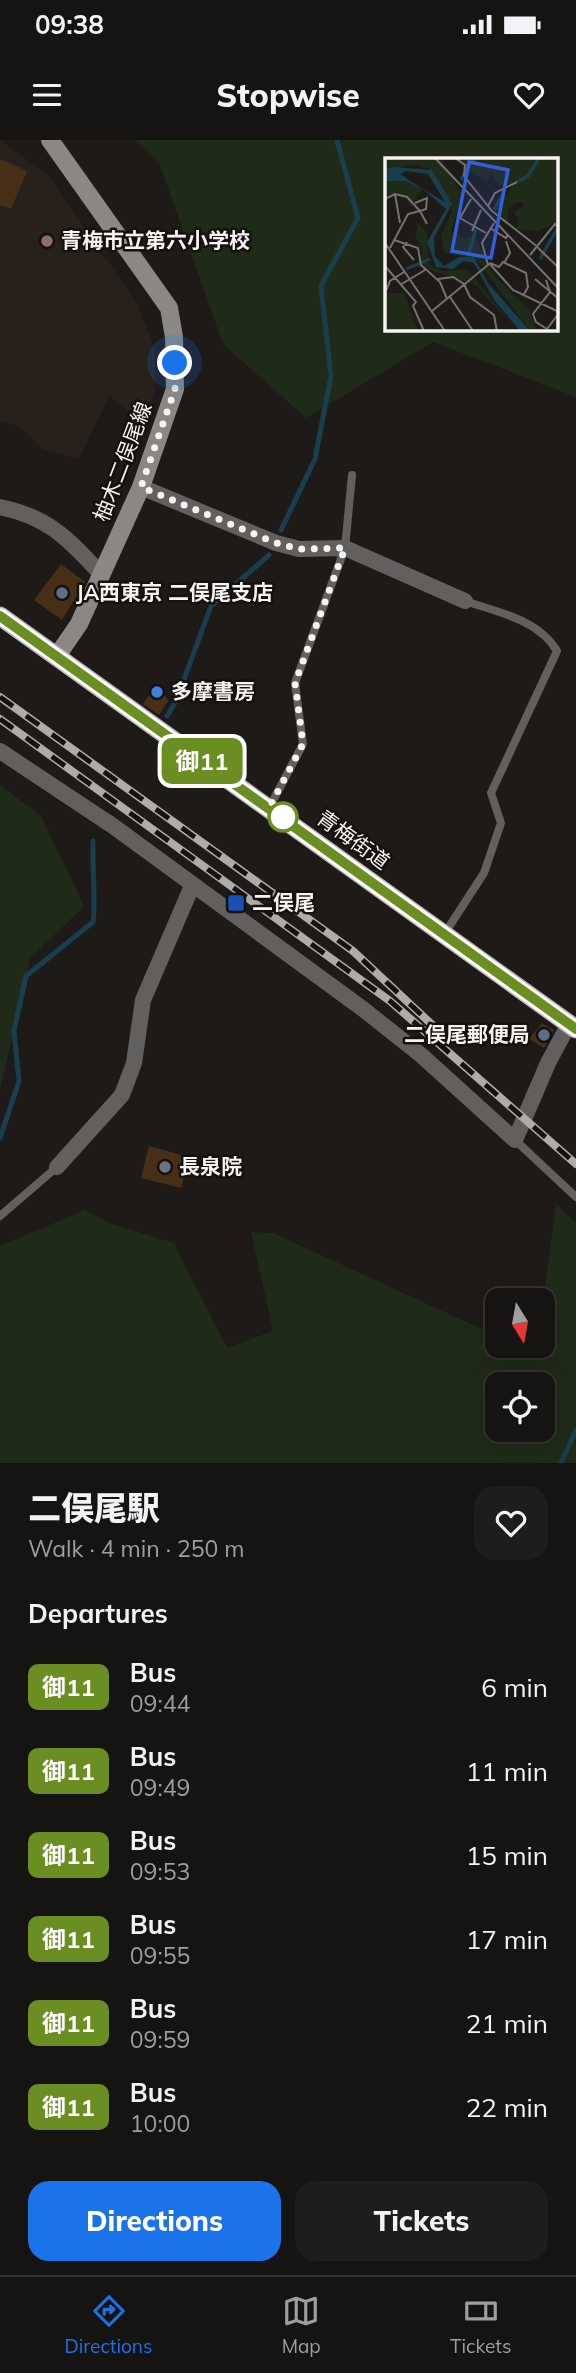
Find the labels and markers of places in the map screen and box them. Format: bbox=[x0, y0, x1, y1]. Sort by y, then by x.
place label: 青梅市立第六小学校 bbox=[61, 227, 250, 253]
marker: 青梅市立第六小学校 bbox=[39, 233, 55, 249]
place label: JA西東京 二俣尾支店 bbox=[76, 579, 273, 605]
marker: JA西東京 二俣尾支店 bbox=[54, 585, 70, 601]
place label: 多摩書房 bbox=[171, 678, 255, 704]
marker: 多摩書房 bbox=[149, 684, 165, 700]
unlabelled marker bbox=[268, 802, 298, 832]
place label: 二俣尾 bbox=[252, 889, 315, 915]
marker: 二俣尾 bbox=[226, 893, 246, 913]
place label: 二俣尾郵便局 bbox=[404, 1021, 530, 1047]
marker: 二俣尾郵便局 bbox=[536, 1027, 552, 1043]
place label: 長泉院 bbox=[179, 1153, 242, 1179]
marker: 長泉院 bbox=[157, 1159, 173, 1175]

